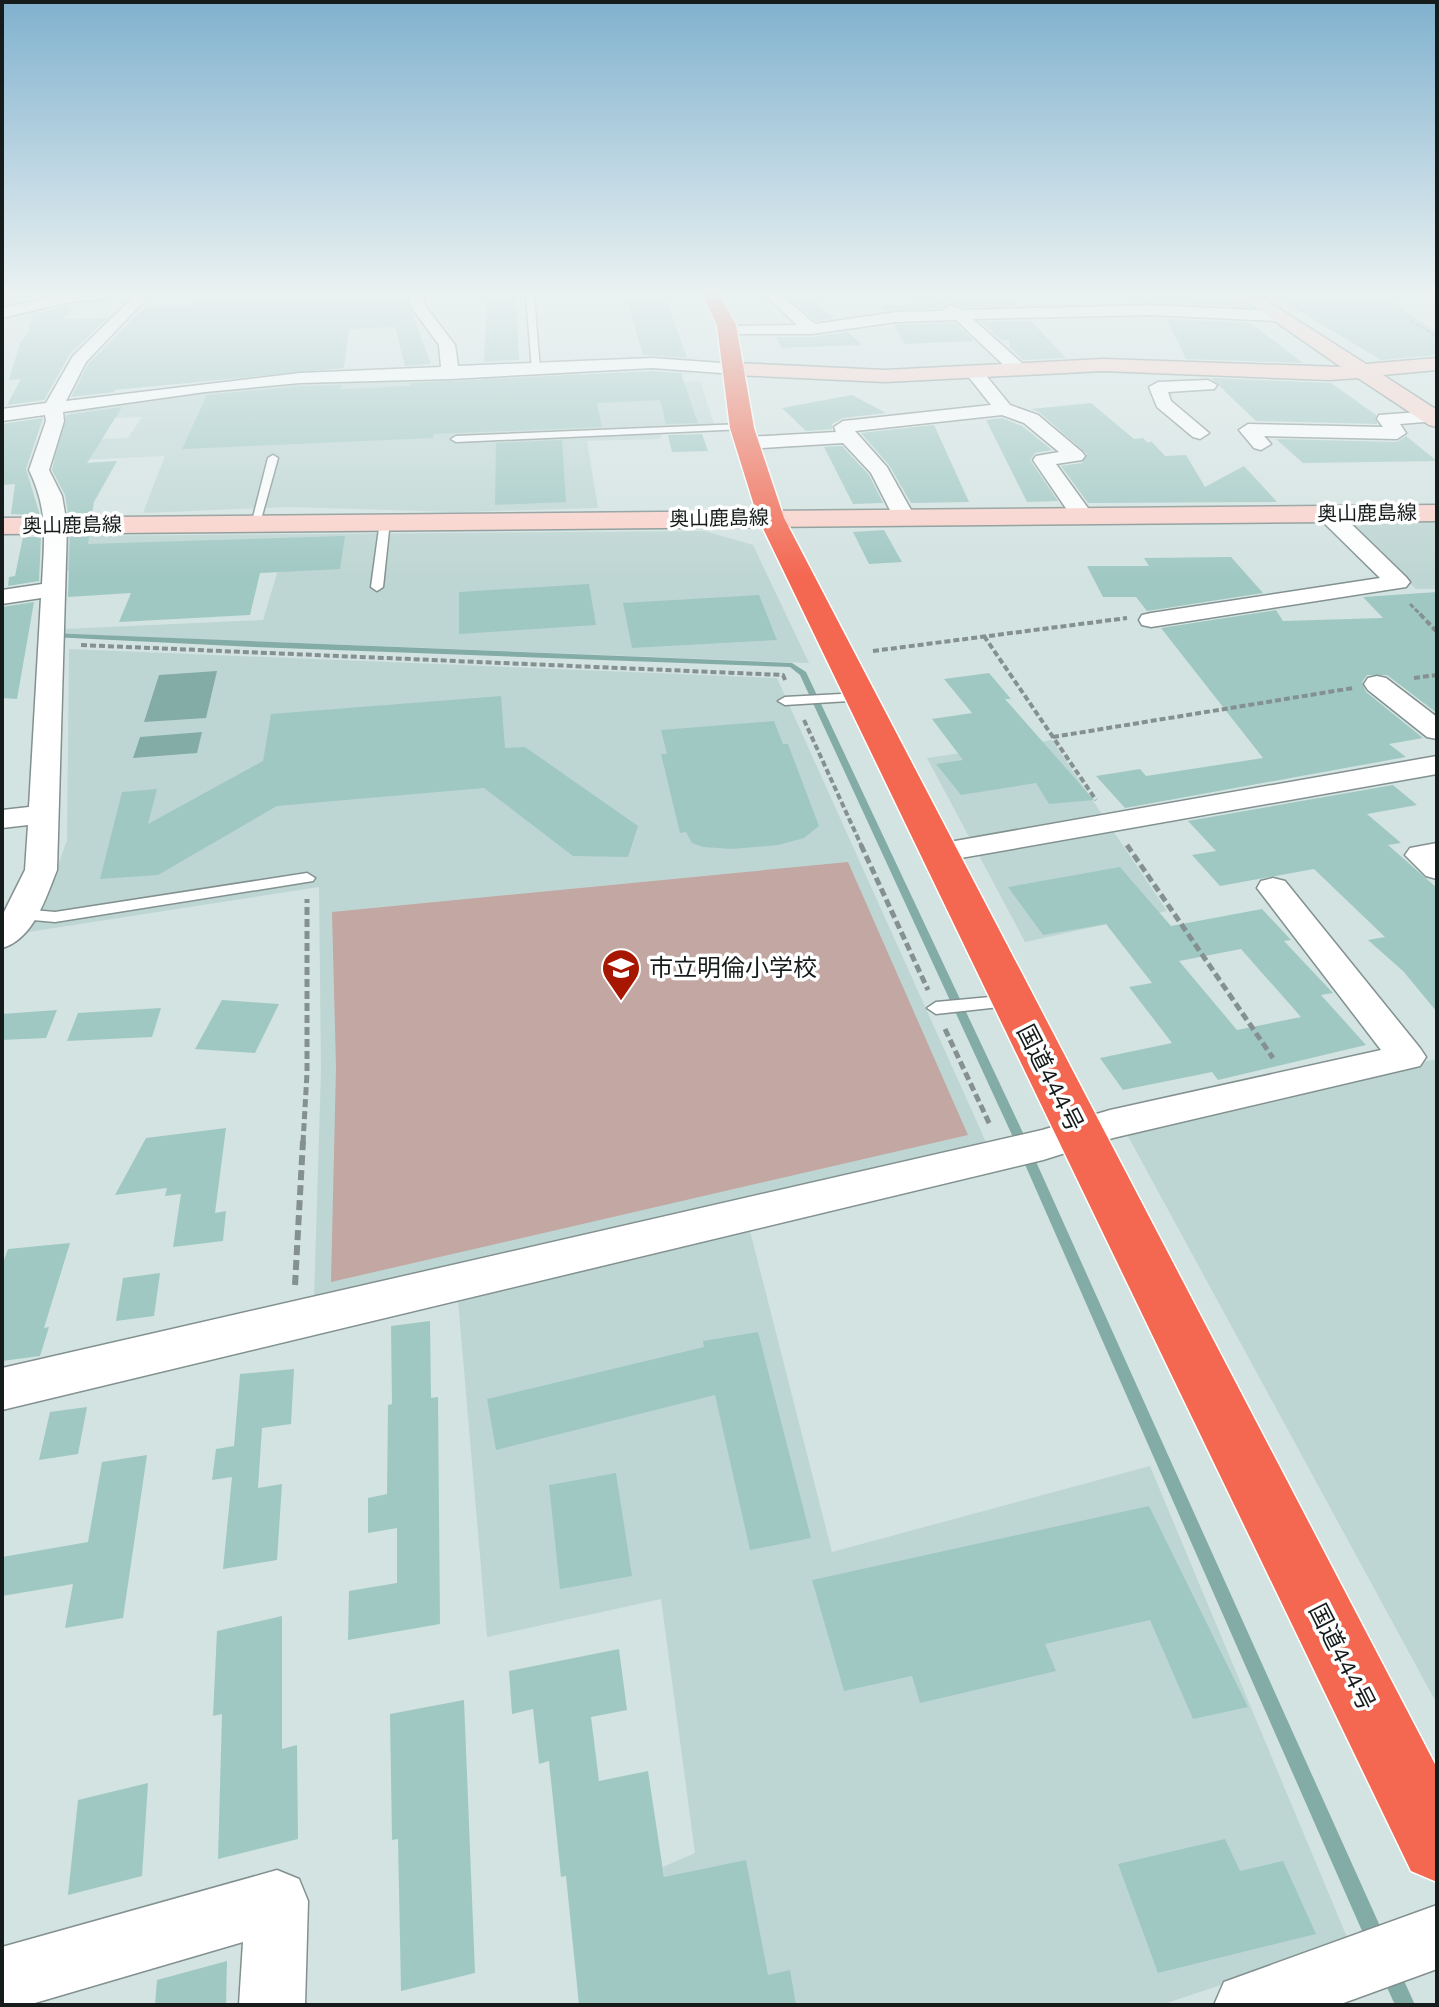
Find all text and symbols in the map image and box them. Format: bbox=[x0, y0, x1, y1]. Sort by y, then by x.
street label: 奥山鹿島線 bbox=[1317, 500, 1417, 526]
street label: 奥山鹿島線 bbox=[669, 505, 769, 531]
street label: 奥山鹿島線 bbox=[22, 512, 122, 538]
school or university icon: 市立明倫小学校 bbox=[600, 947, 642, 1002]
place label: 市立明倫小学校 bbox=[649, 954, 817, 982]
street label: 国道444号 bbox=[1011, 1020, 1089, 1136]
street label: 国道444号 bbox=[1303, 1599, 1381, 1715]

